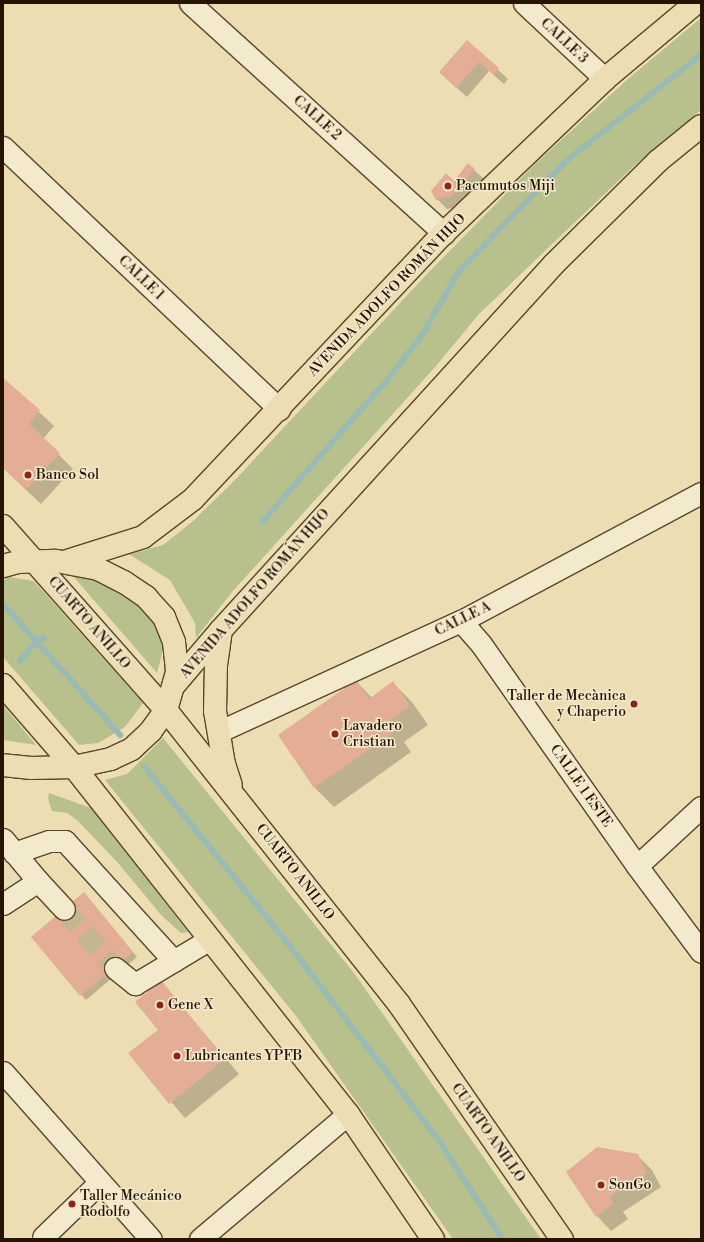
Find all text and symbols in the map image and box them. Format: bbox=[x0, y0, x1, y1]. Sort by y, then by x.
street label: CALLE 3 bbox=[537, 15, 591, 67]
street label: CALLE 2 bbox=[290, 92, 344, 144]
place label: Pacumutos Miji bbox=[456, 178, 555, 194]
marker: Pacumutos Miji bbox=[443, 181, 453, 191]
street label: AVENIDA ADOLFO ROMÁN HIJO bbox=[305, 210, 469, 380]
street label: CALLE 1 bbox=[115, 252, 167, 304]
place label: Banco Sol bbox=[36, 467, 99, 483]
marker: Banco Sol bbox=[23, 470, 33, 480]
street label: AVENIDA ADOLFO ROMÁN HIJO bbox=[177, 506, 333, 682]
street label: CUARTO ANILLO bbox=[44, 573, 134, 673]
street label: CALLE A bbox=[432, 598, 494, 640]
place label: Taller de Mecànica y Chaperio bbox=[507, 688, 626, 720]
marker: Taller de Mecànica y Chaperio bbox=[629, 699, 639, 709]
place label: Lavadero Cristian bbox=[343, 718, 402, 750]
marker: Lavadero Cristian bbox=[330, 729, 340, 739]
street label: CALLE 1 ESTE bbox=[546, 742, 616, 830]
street label: CUARTO ANILLO bbox=[252, 821, 338, 923]
place label: Gene X bbox=[168, 997, 213, 1013]
marker: Gene X bbox=[155, 1000, 165, 1010]
place label: Lubricantes YPFB bbox=[185, 1048, 302, 1064]
marker: Lubricantes YPFB bbox=[172, 1051, 182, 1061]
street label: CUARTO ANILLO bbox=[448, 1080, 528, 1186]
place label: SonGo bbox=[609, 1177, 651, 1193]
marker: SonGo bbox=[596, 1180, 606, 1190]
place label: Taller Mecánico Rodolfo bbox=[80, 1188, 182, 1220]
marker: Taller Mecánico Rodolfo bbox=[67, 1199, 77, 1209]

